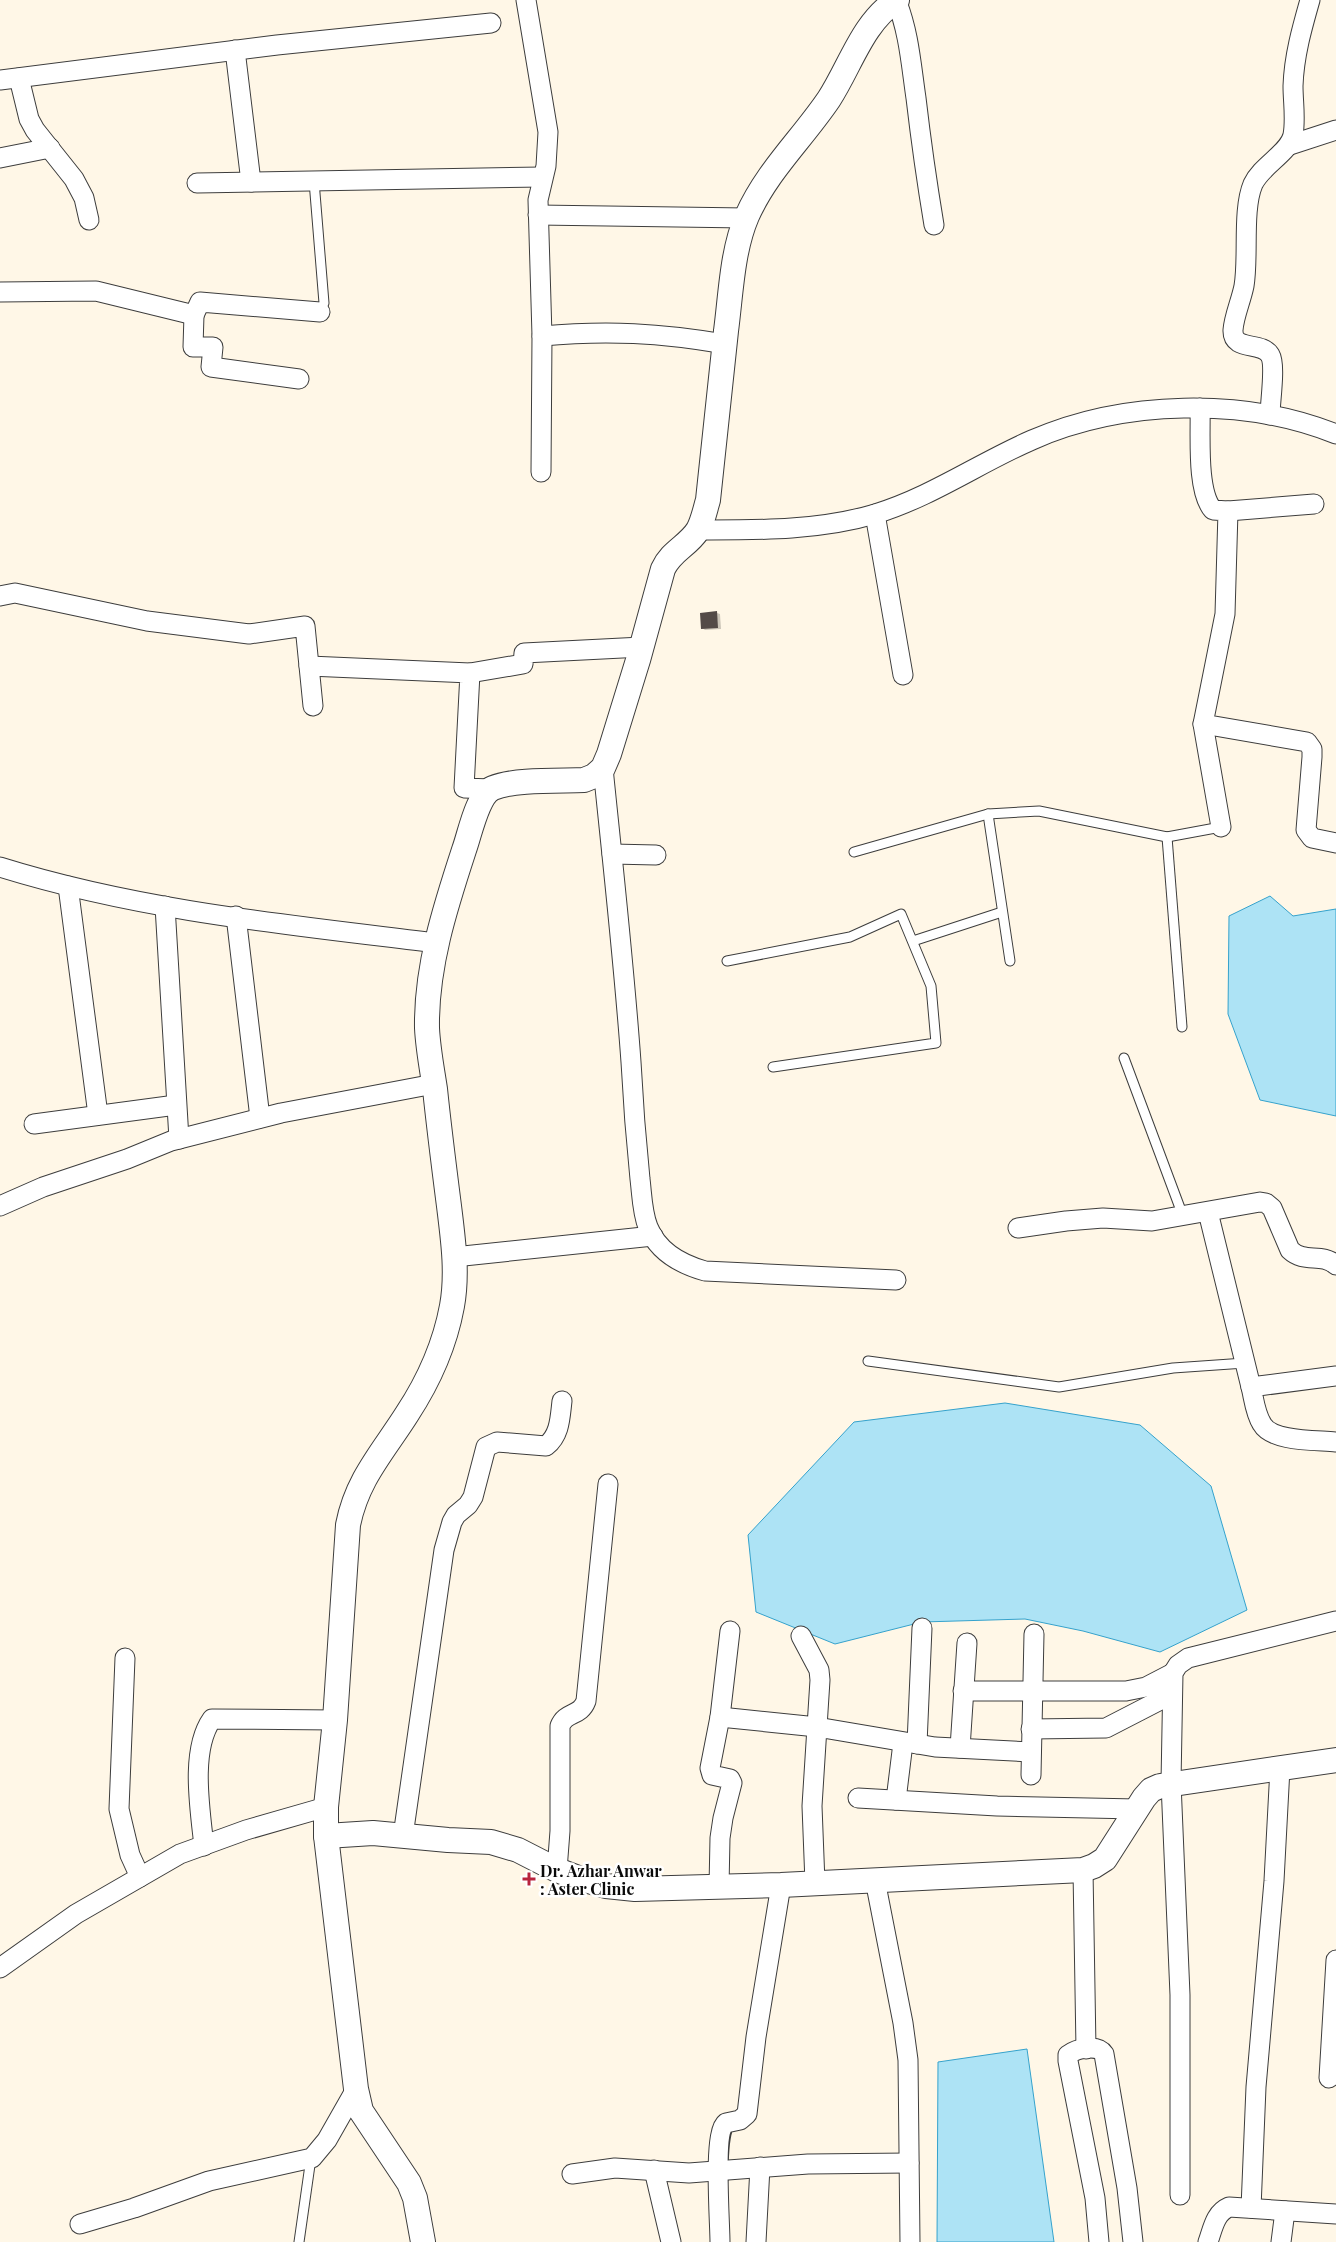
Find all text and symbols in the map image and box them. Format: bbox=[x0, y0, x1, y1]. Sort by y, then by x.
place label: Dr. Azhar Anwar : Aster Clinic bbox=[540, 1860, 662, 1899]
marker: Dr. Azhar Anwar : Aster Clinic bbox=[522, 1872, 536, 1886]

